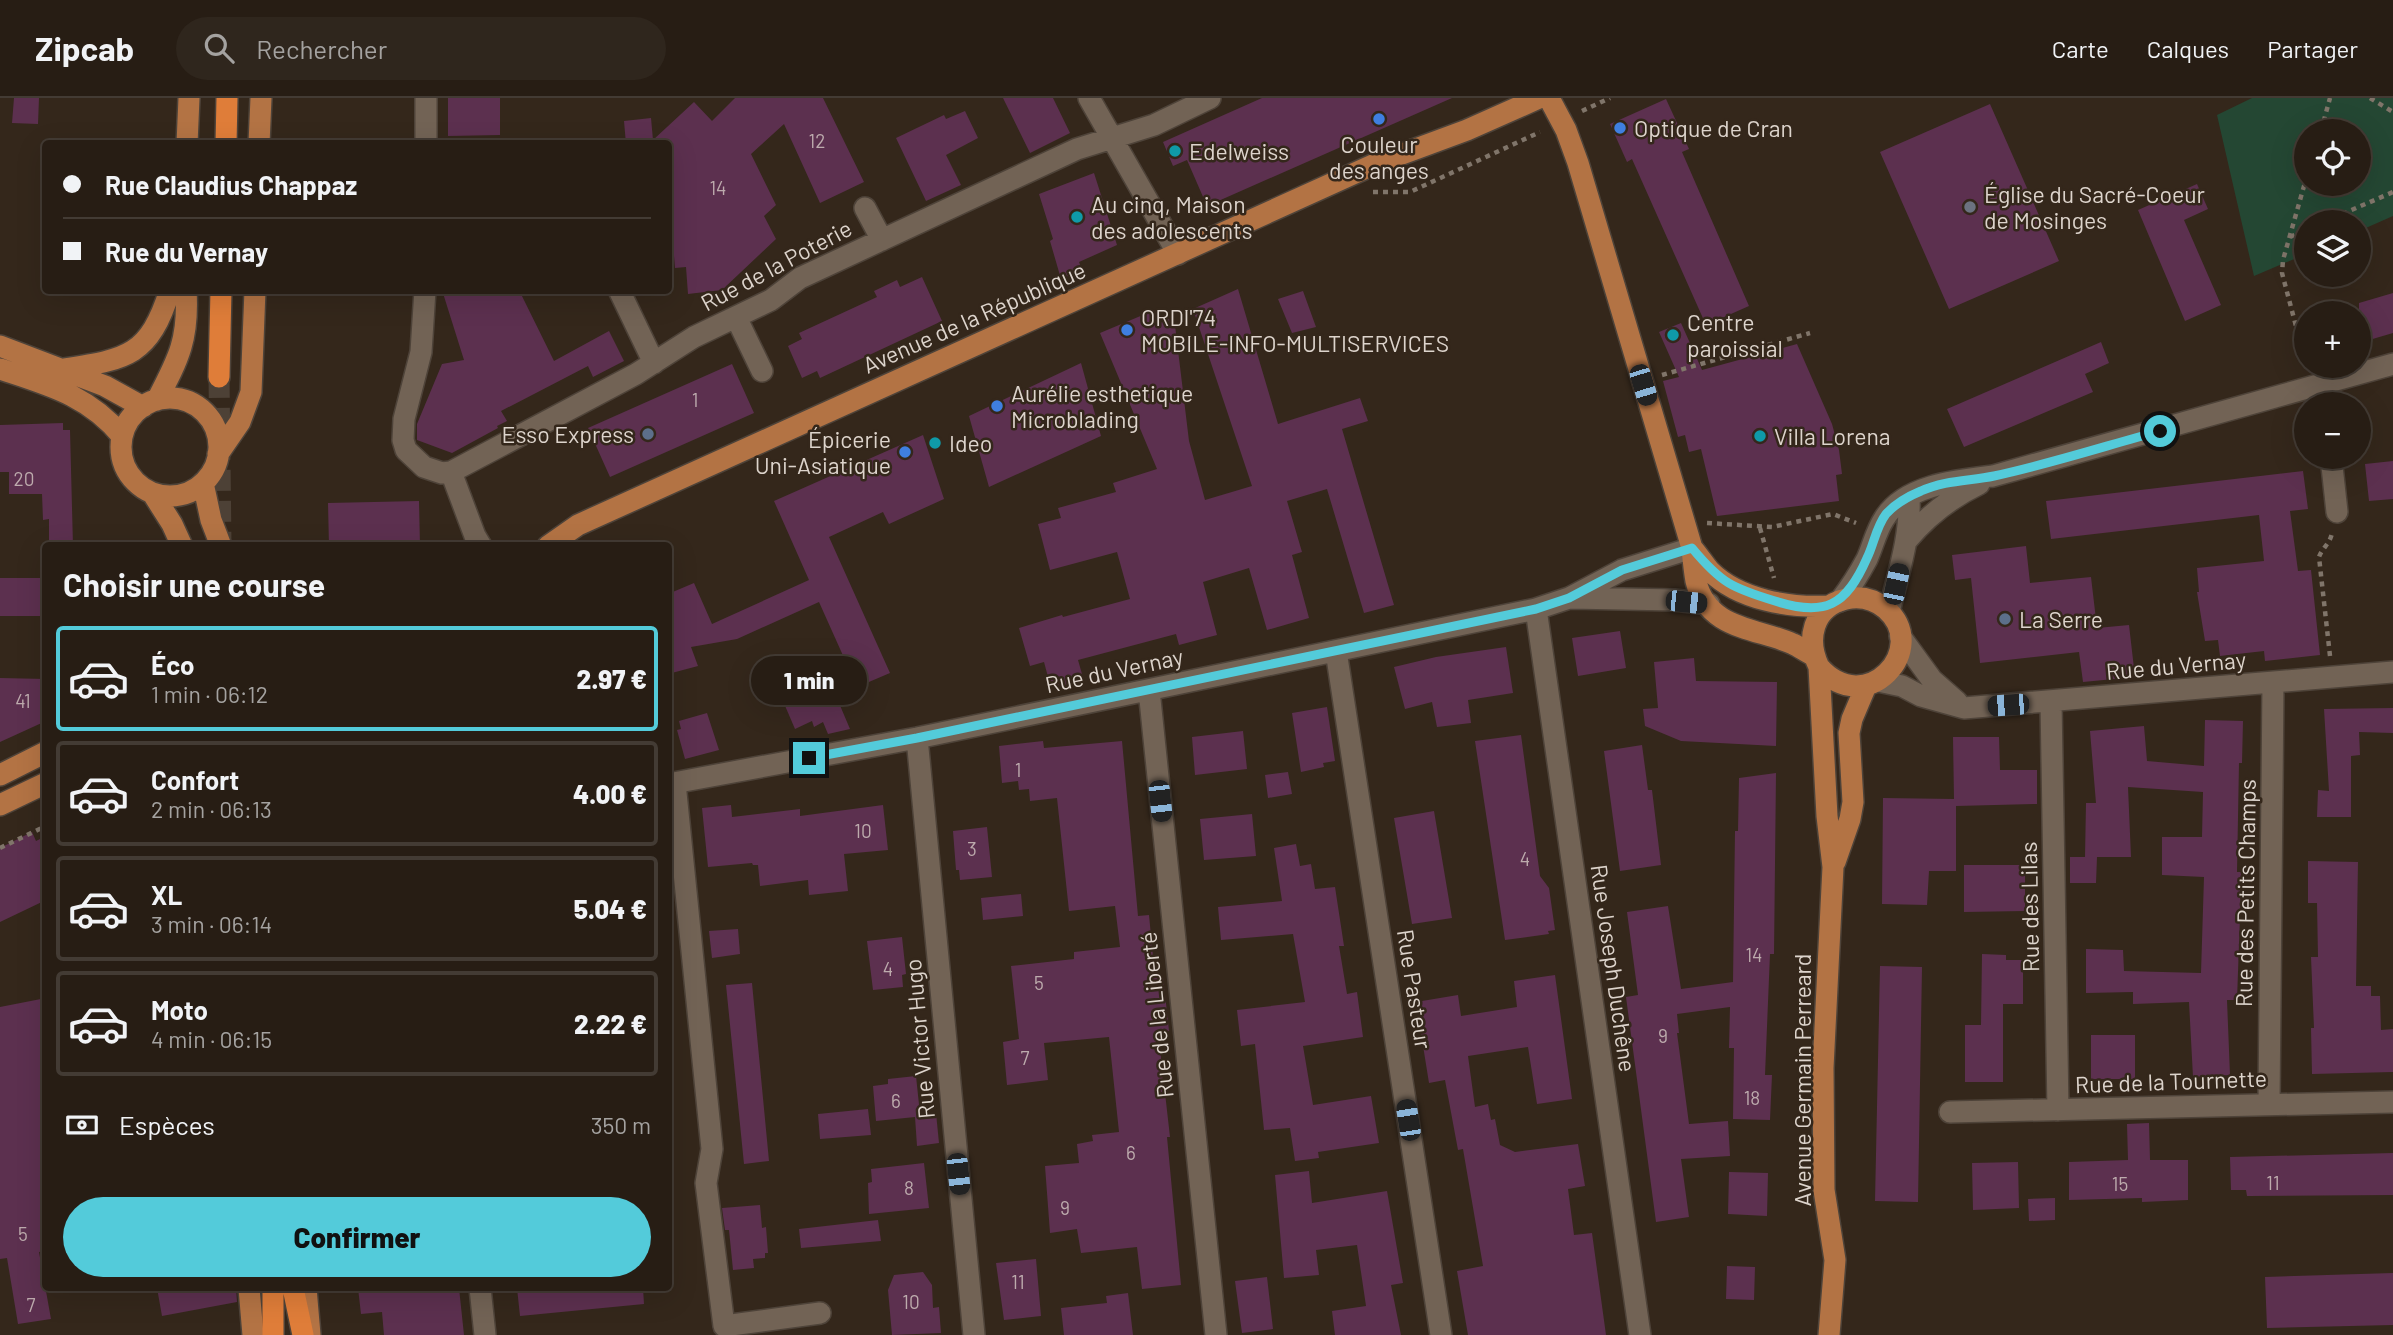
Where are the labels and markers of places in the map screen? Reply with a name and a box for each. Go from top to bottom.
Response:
marker: Couleur des anges [1371,111,1387,127]
place label: Optique de Cran [1634,114,1793,142]
marker: Optique de Cran [1612,120,1628,136]
place label: Couleur des anges [1329,130,1429,184]
place label: Edelweiss [1189,137,1289,165]
marker: Edelweiss [1167,143,1183,159]
place label: Église du Sacré-Coeur de Mosinges [1984,180,2206,234]
place label: Au cinq, Maison des adolescents [1091,190,1253,244]
marker: Église du Sacré-Coeur de Mosinges [1962,199,1978,215]
marker: Au cinq, Maison des adolescents [1069,209,1085,225]
place label: ORDI'74 MOBILE-INFO-MULTISERVICES [1141,303,1449,357]
place label: Centre paroissial [1687,308,1783,362]
marker: ORDI'74 MOBILE-INFO-MULTISERVICES [1119,322,1135,338]
marker: Centre paroissial [1665,327,1681,343]
place label: Aurélie esthetique Microblading [1011,379,1193,433]
marker: Aurélie esthetique Microblading [989,398,1005,414]
place label: Esso Express [501,420,634,448]
place label: Villa Lorena [1774,422,1891,450]
place label: Épicerie Uni-Asiatique [755,425,891,479]
marker: Esso Express [640,426,656,442]
marker: Villa Lorena [1752,428,1768,444]
place label: Ideo [949,429,992,457]
marker: Ideo [927,435,943,451]
marker: Épicerie Uni-Asiatique [897,444,913,460]
place label: La Serre [2019,605,2103,633]
marker: La Serre [1997,611,2013,627]

